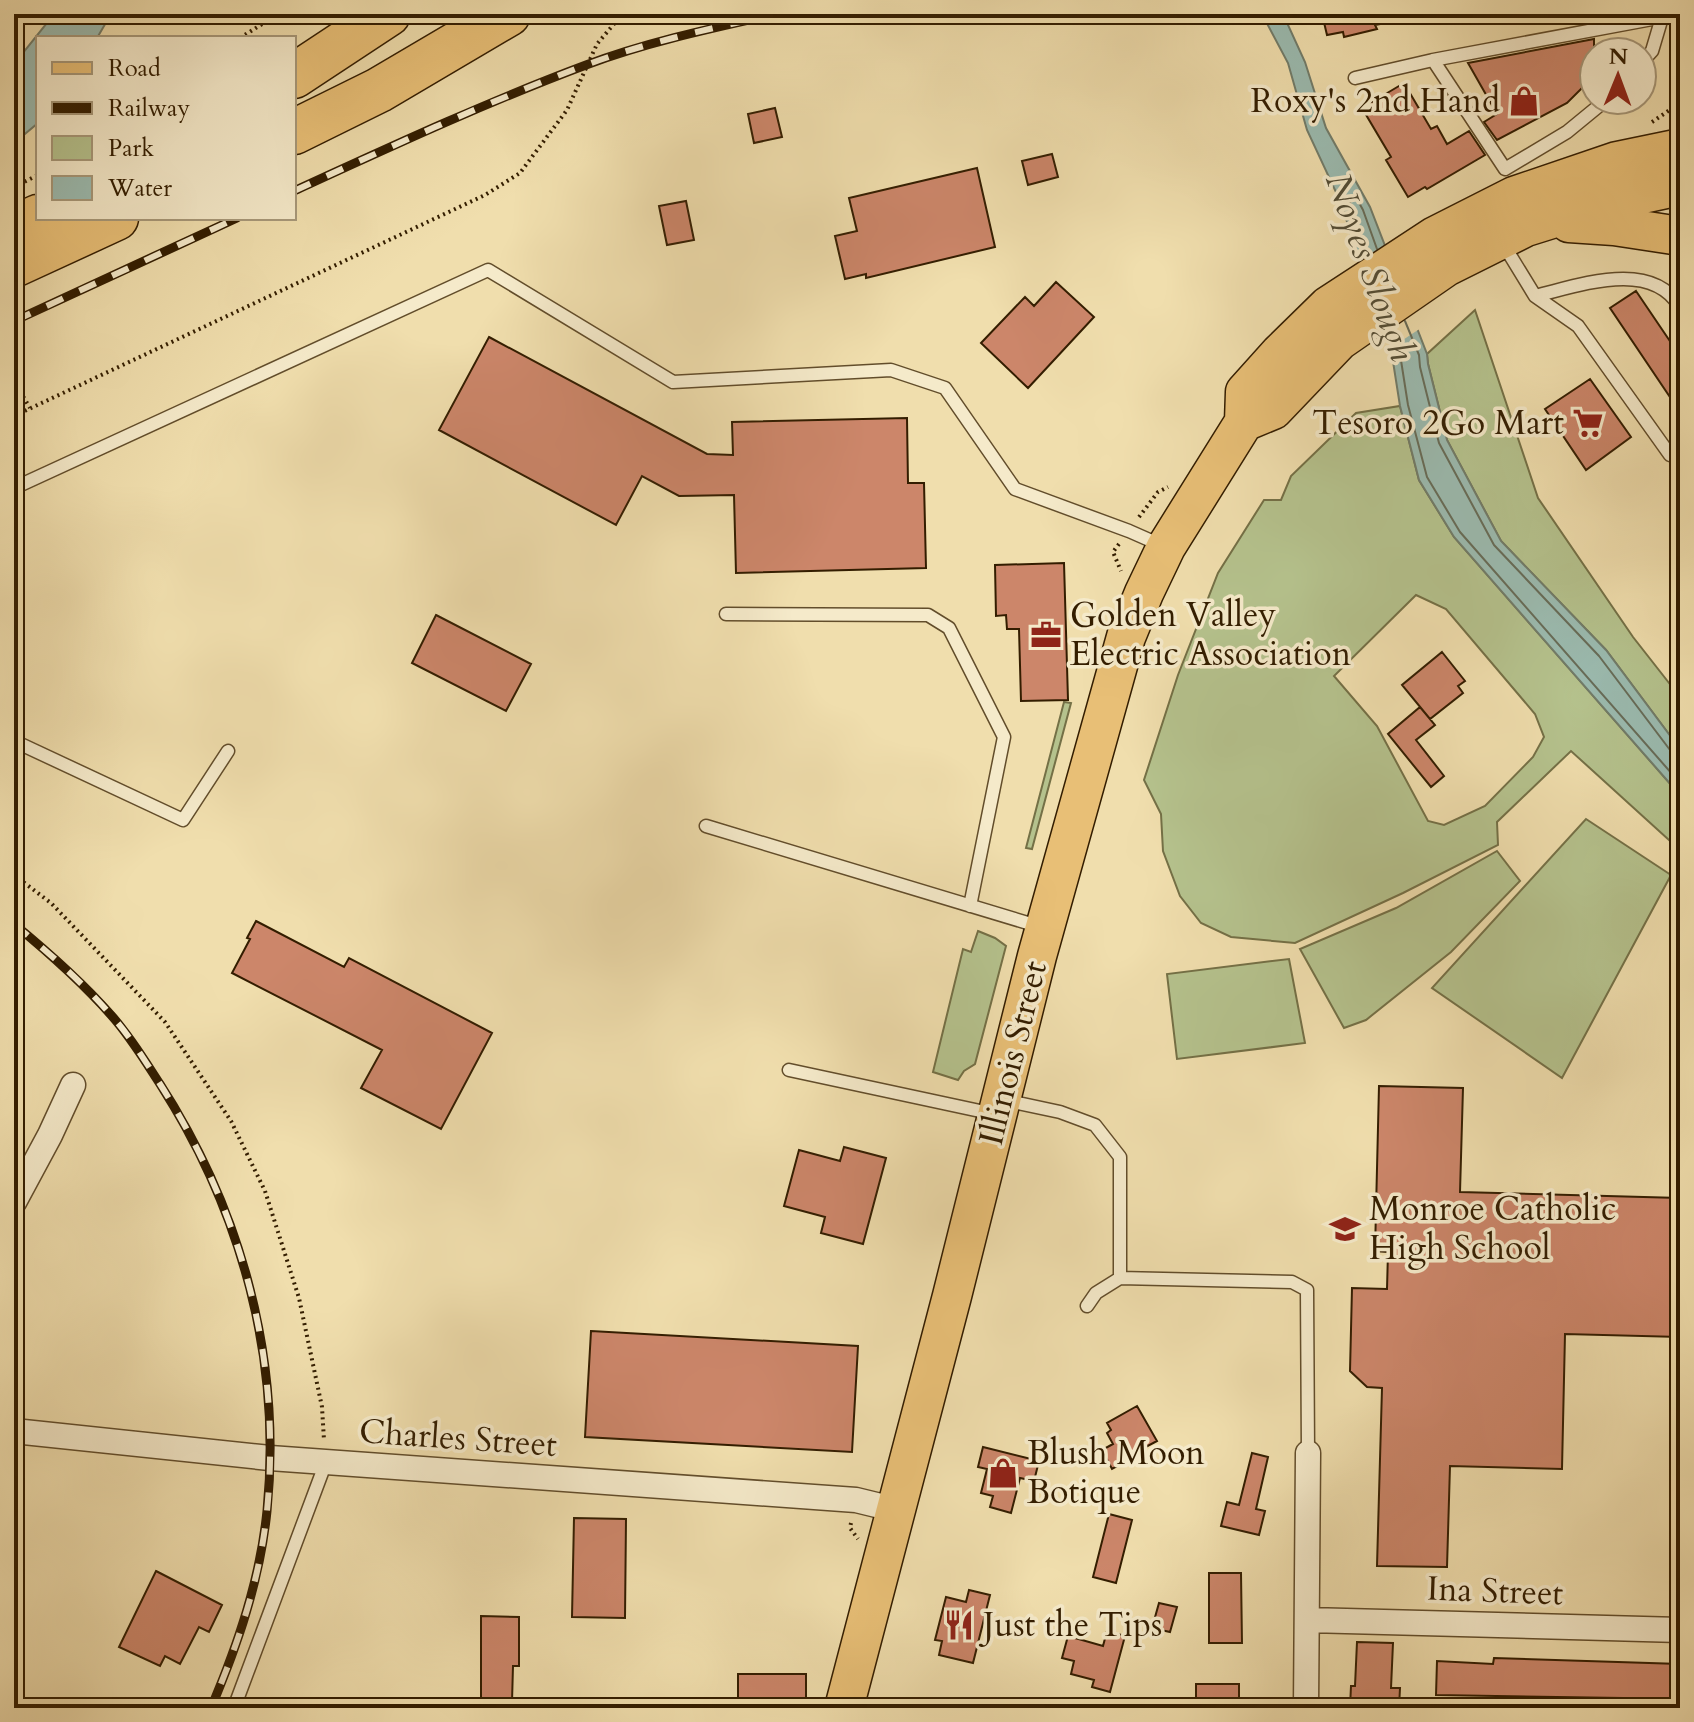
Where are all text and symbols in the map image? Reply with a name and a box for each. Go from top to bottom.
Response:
legend [36,36,296,220]
north arrow [1578,36,1658,116]
text: N [1609,42,1628,72]
text: Road [108,52,161,85]
place label: Roxy's 2nd Hand [1250,78,1500,124]
shop icon: Roxy's 2nd Hand [1507,84,1541,118]
text: Railway [108,92,190,125]
text: Park [108,132,154,165]
water label: Noyes Slough [1313,166,1427,368]
text: Water [107,172,172,205]
place label: Tesoro 2Go Mart [1312,400,1564,446]
supermarket icon: Tesoro 2Go Mart [1571,406,1605,440]
place label: Golden Valley Electric Association [1070,592,1351,677]
office icon: Golden Valley Electric Association [1029,618,1063,652]
street label: Illinois Street [968,956,1058,1150]
place label: Monroe Catholic High School [1369,1186,1616,1271]
school or university icon: Monroe Catholic High School [1328,1212,1362,1246]
street label: Charles Street [358,1408,559,1468]
place label: Blush Moon Botique [1027,1430,1205,1515]
shop icon: Blush Moon Botique [986,1456,1020,1490]
street label: Ina Street [1426,1566,1564,1616]
place label: Just the Tips [978,1602,1162,1648]
restaurant icon: Just the Tips [942,1608,976,1642]

